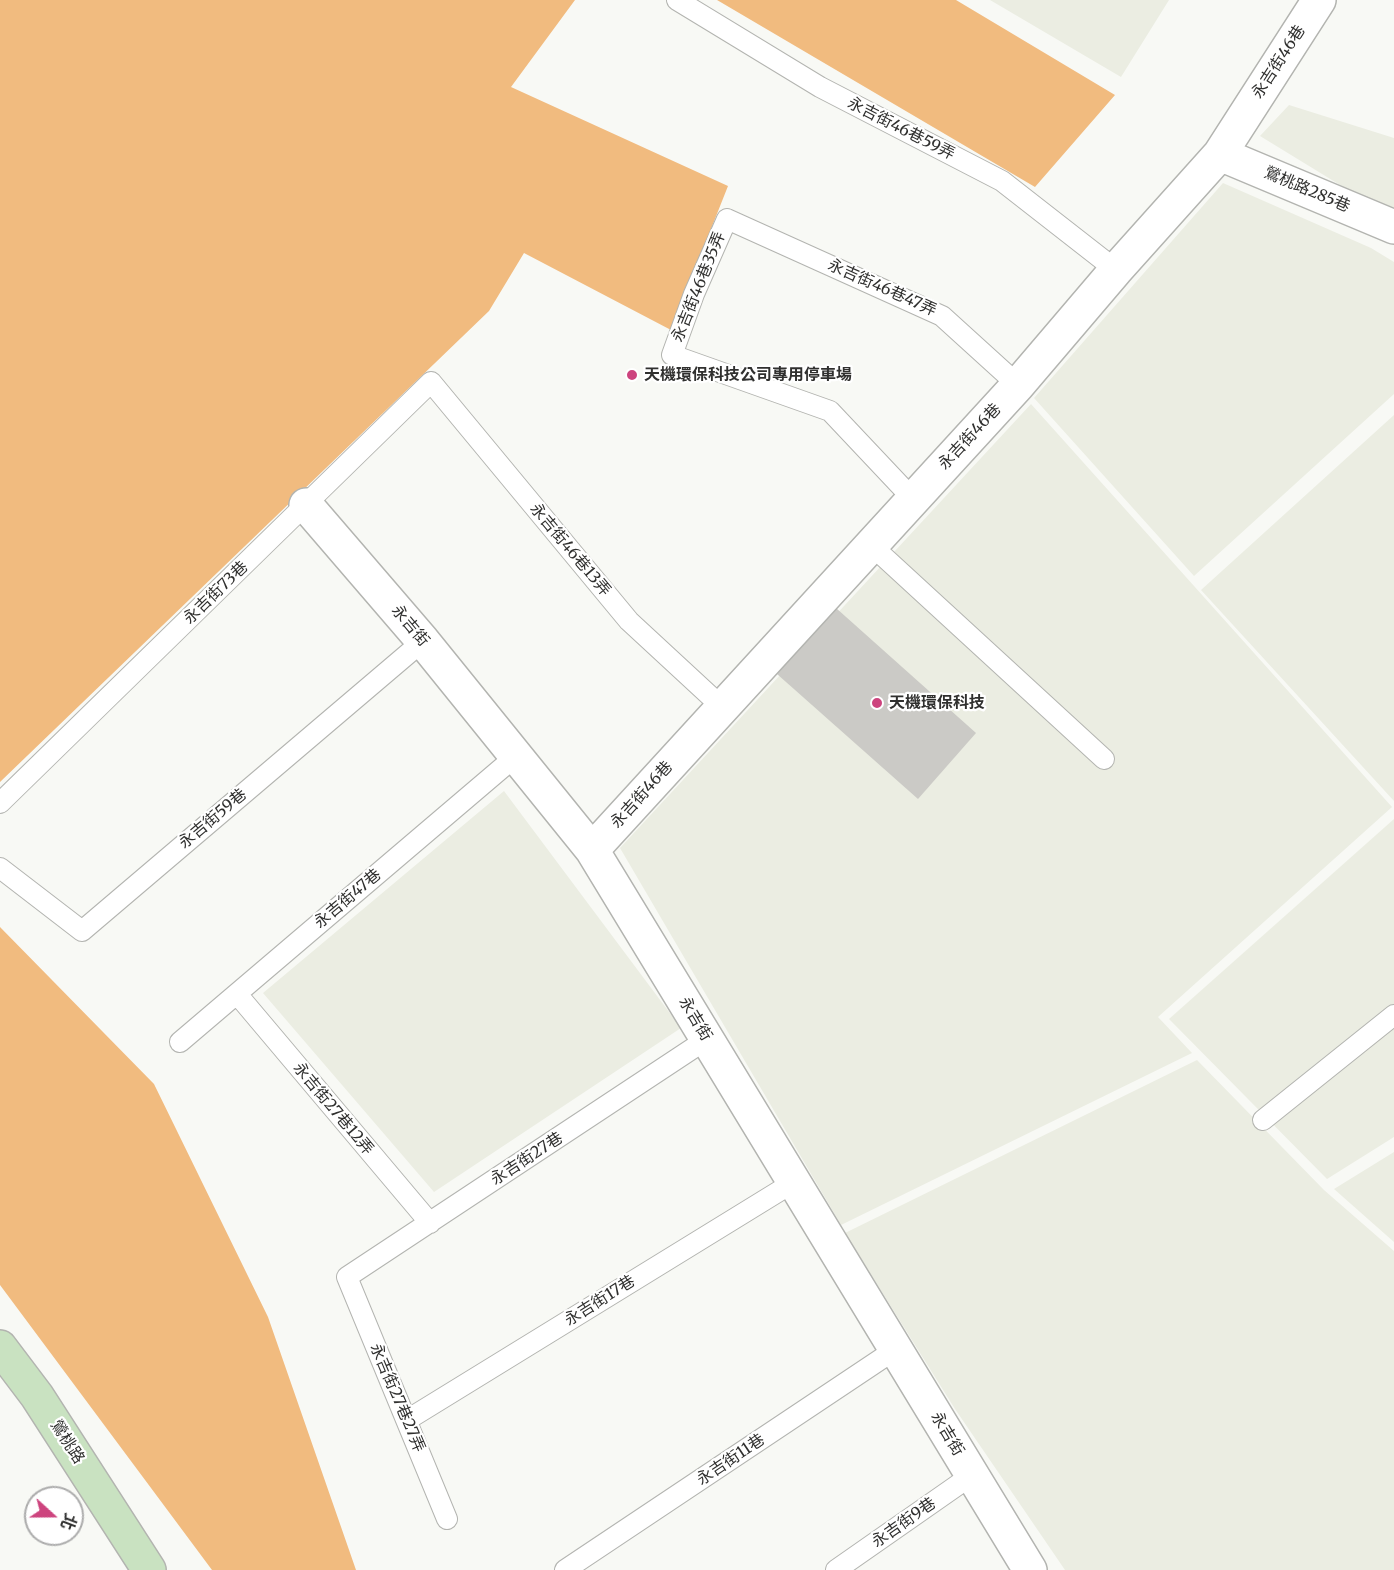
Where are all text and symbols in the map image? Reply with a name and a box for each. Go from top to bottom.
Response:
street label: 永吉街46巷 [1248,22,1310,102]
street label: 永吉街46巷59弄 [844,94,958,164]
street label: 鶯桃路285巷 [1261,163,1353,217]
street label: 永吉街46巷35弄 [668,229,730,345]
street label: 永吉街46巷47弄 [825,255,939,321]
place label: 天機環保科技公司專用停車場 [644,365,852,385]
marker: 天機環保科技公司專用停車場 [625,368,639,382]
street label: 永吉街46巷 [935,400,1005,474]
street label: 永吉街46巷13弄 [526,500,614,600]
street label: 永吉街73巷 [180,558,252,628]
street label: 永吉街 [387,601,433,651]
place label: 天機環保科技 [889,693,985,713]
marker: 天機環保科技 [870,696,884,710]
street label: 永吉街46巷 [607,758,677,832]
street label: 永吉街59巷 [175,785,251,853]
street label: 永吉街47巷 [311,865,385,933]
street label: 永吉街 [674,993,716,1045]
street label: 永吉街27巷12弄 [289,1059,377,1159]
street label: 永吉街27巷 [487,1129,567,1189]
street label: 永吉街17巷 [561,1272,639,1330]
street label: 永吉街27巷27弄 [365,1341,429,1455]
street label: 永吉街 [926,1408,968,1460]
street label: 鶯桃路 [46,1417,88,1467]
street label: 永吉街11巷 [693,1430,769,1490]
north arrow [24,1486,84,1546]
street label: 永吉街9巷 [868,1494,940,1552]
text: 北 [57,1511,81,1533]

